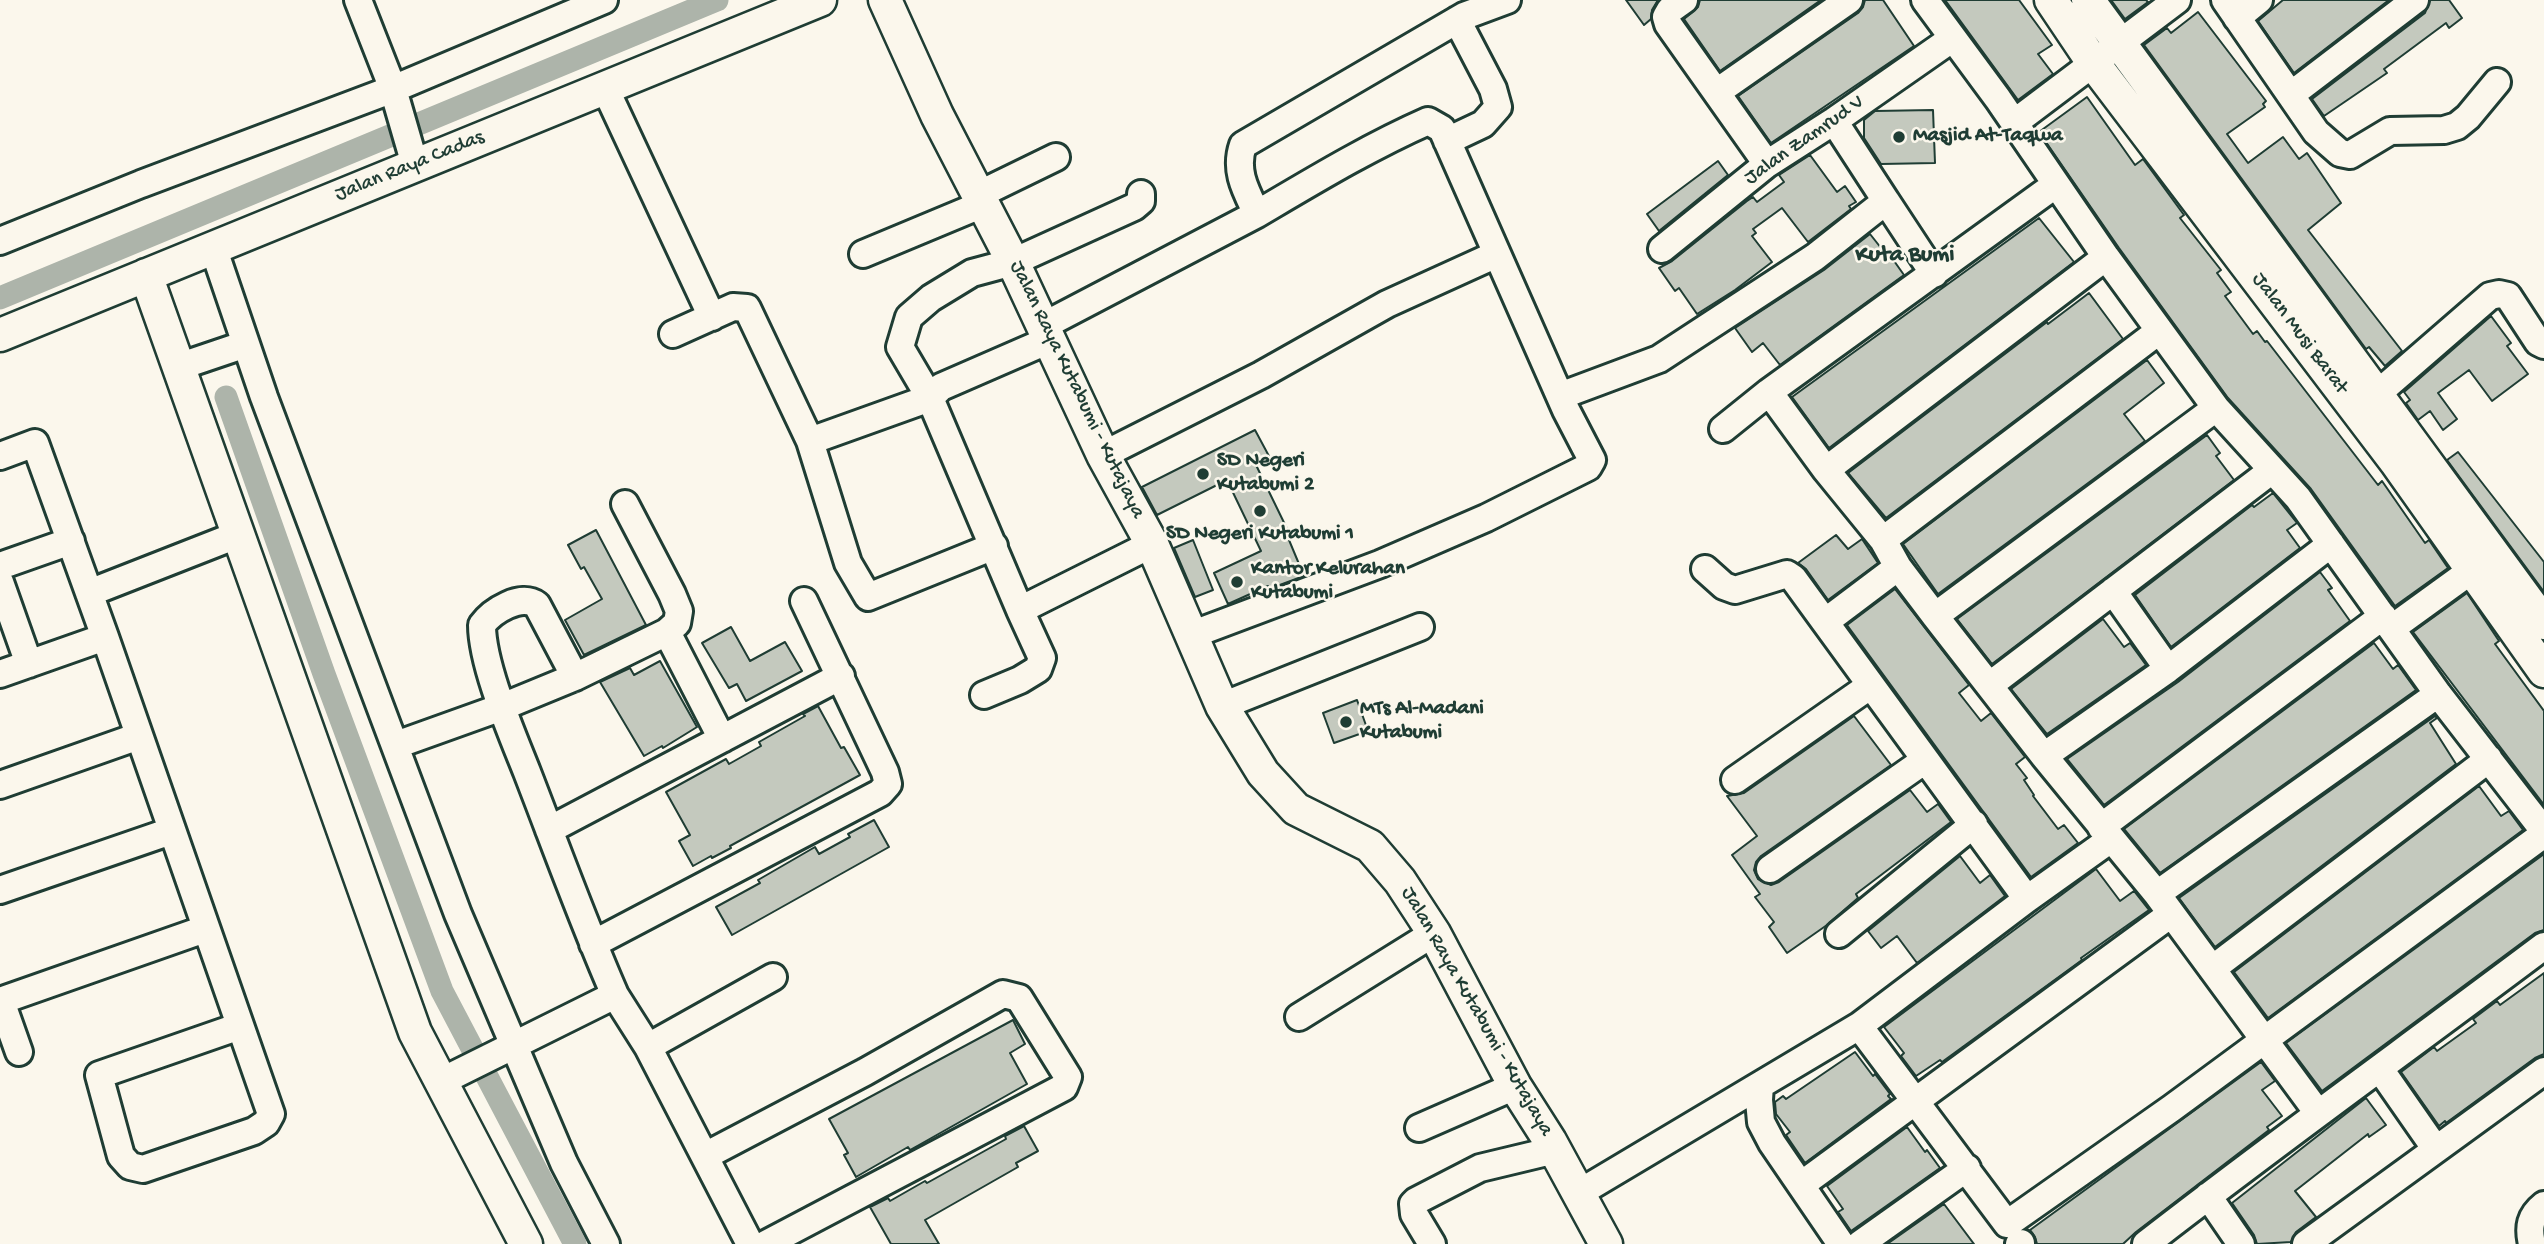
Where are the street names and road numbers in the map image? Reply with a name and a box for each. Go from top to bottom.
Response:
street label: Jalan Zamrud V [1740,90,1870,192]
street label: Jalan Raya Cadas [332,126,488,208]
street label: Jalan Raya Kutabumi - Kutajaya [1003,257,1149,523]
street label: Jalan Musi Barat [2245,268,2353,400]
street label: Jalan Raya Kutabumi - Kutajaya [1394,883,1558,1141]

